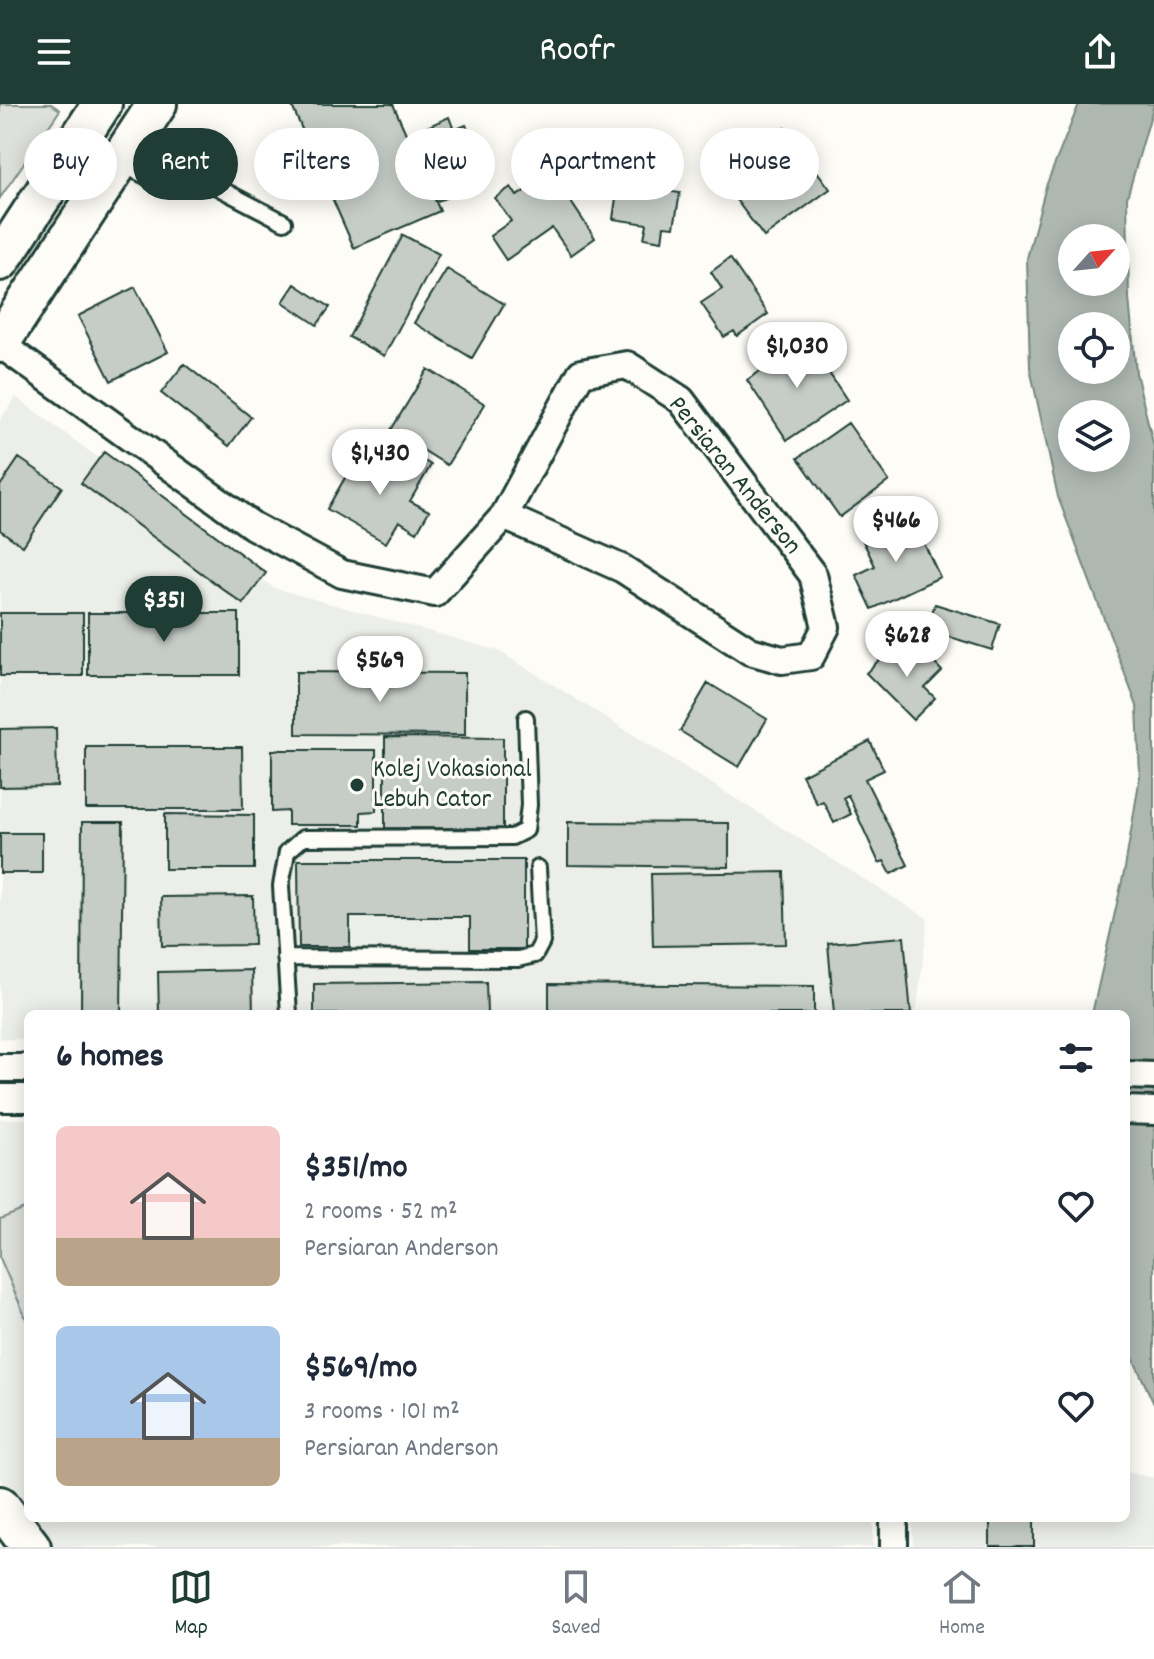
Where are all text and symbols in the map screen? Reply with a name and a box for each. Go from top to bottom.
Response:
text: Roofr [539,26,615,78]
icon: menu [32,30,76,74]
icon: share [1078,30,1122,74]
chip: Buy [24,128,117,200]
chip: Rent [133,128,238,200]
chip: Filters [254,128,379,200]
chip: New [395,128,495,200]
chip: Apartment [511,128,684,200]
chip: House [700,128,819,200]
north arrow [1058,224,1130,296]
map controls [1058,224,1130,472]
button: locate [1058,312,1130,384]
pin: $1,030 [732,322,862,390]
text: $1,030 [765,329,829,366]
street label: Persiaran Anderson [658,389,810,563]
button: layers [1058,400,1130,472]
pin: $1,430 [315,429,445,497]
text: $1,430 [350,436,410,473]
pin: $466 [849,496,943,564]
text: $466 [871,503,921,540]
pin: $351 [117,576,211,644]
text: $351 [143,583,185,620]
pin: $628 [860,611,954,679]
text: $628 [883,618,931,655]
pin: $569 [333,636,427,704]
text: $569 [355,643,405,680]
place label: Kolej Vokasional Lebuh Cator [373,752,532,819]
marker: Kolej Vokasional Lebuh Cator [348,776,366,794]
text: 6 homes [56,1034,164,1083]
icon: filters [1054,1036,1098,1080]
text: $351/mo [304,1145,408,1194]
icon: home [120,1158,216,1254]
icon: heart [1054,1184,1098,1228]
text: 2 rooms · 52 m² [304,1194,457,1231]
text: Persiaran Anderson [304,1231,499,1268]
text: $569/mo [304,1345,417,1394]
icon: home [120,1358,216,1454]
icon: heart [1054,1384,1098,1428]
text: 3 rooms · 101 m² [304,1394,460,1431]
text: Persiaran Anderson [304,1431,499,1468]
tab: Map [169,1565,213,1644]
tab: Saved [551,1565,601,1644]
tab: Home [939,1565,985,1644]

